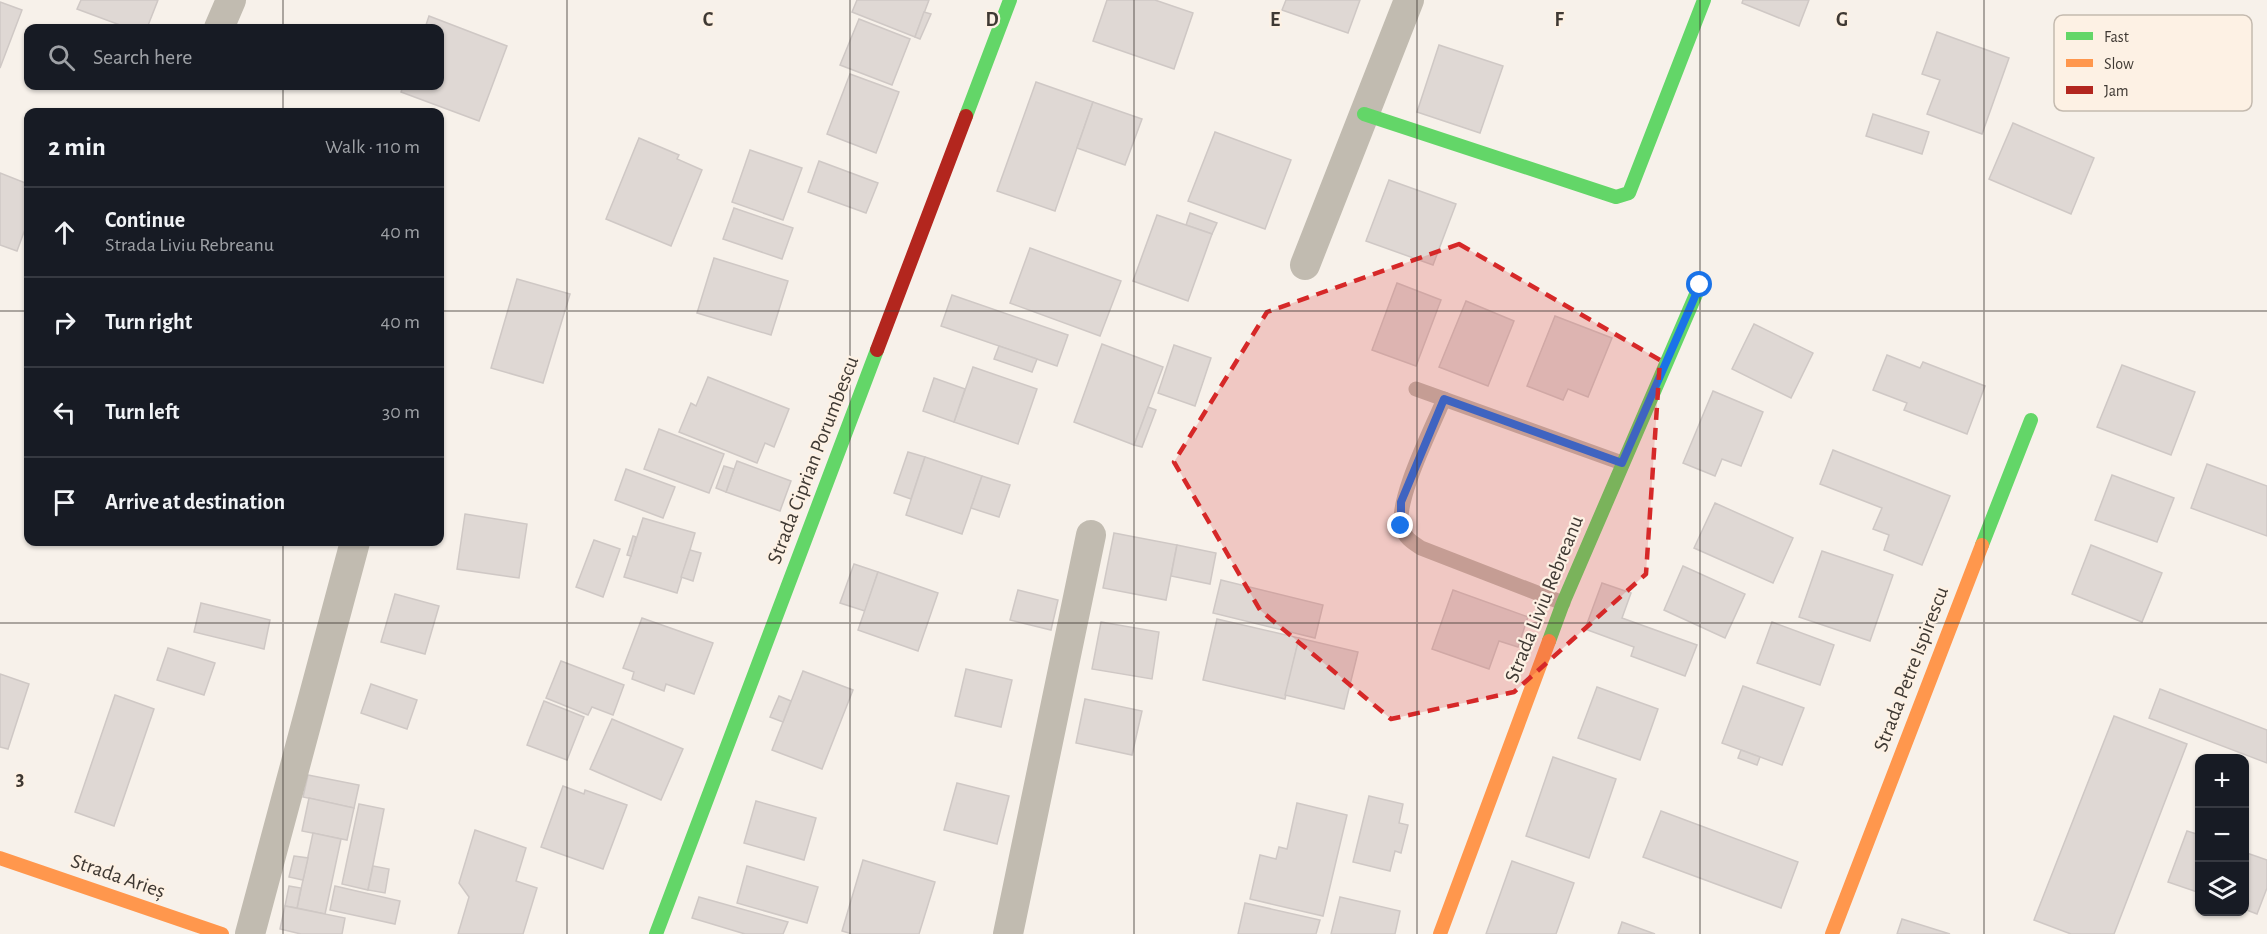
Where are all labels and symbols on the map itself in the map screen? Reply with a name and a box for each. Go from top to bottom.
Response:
text: C [703,10,714,30]
text: D [985,10,999,30]
text: E [1270,10,1280,30]
text: F [1554,10,1564,30]
text: G [1836,10,1848,30]
legend [2054,15,2252,111]
text: Fast [2104,29,2129,45]
text: Slow [2104,56,2134,72]
text: Jam [2104,83,2129,99]
route start [1686,271,1712,297]
street label: Strada Ciprian Porumbescu [764,353,862,567]
route end [1387,512,1413,538]
street label: Strada Liviu Rebreanu [1501,513,1587,685]
street label: Strada Petre Ispirescu [1870,583,1952,754]
text: 3 [16,769,24,789]
street label: Strada Arieș [68,850,168,904]

